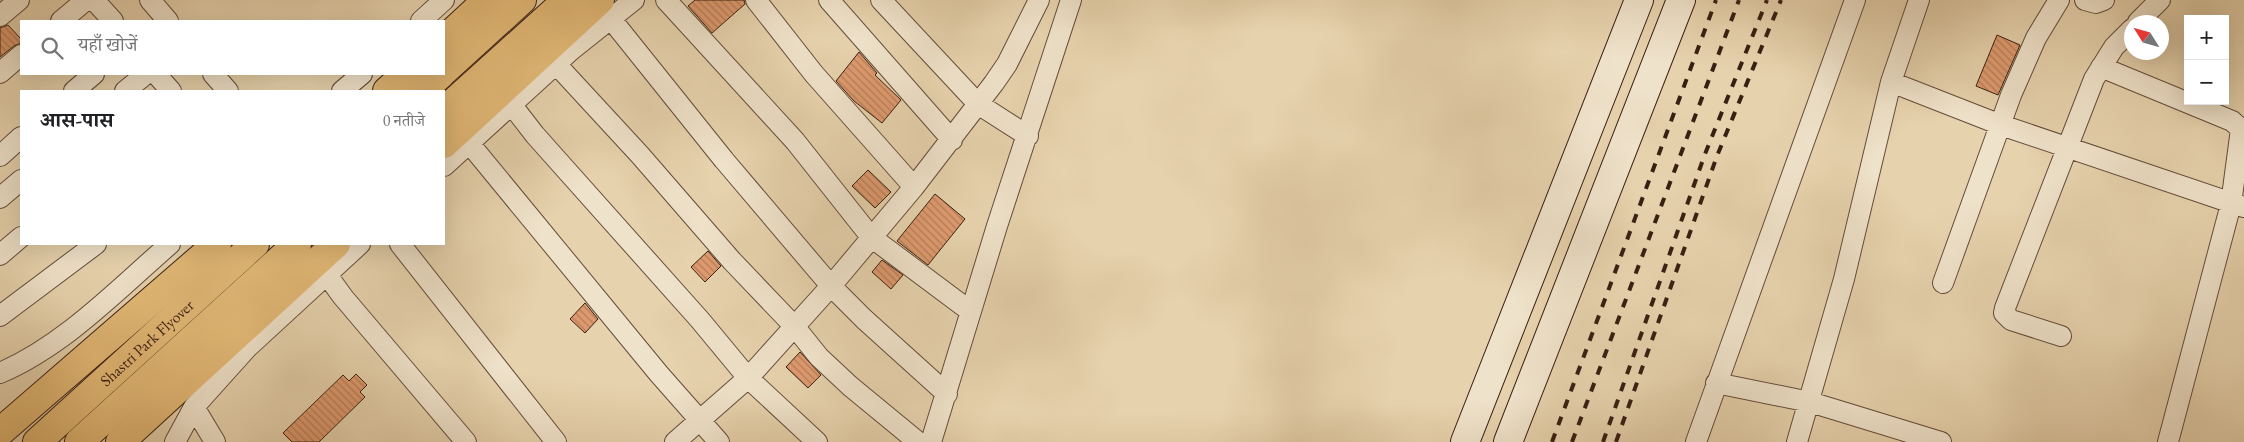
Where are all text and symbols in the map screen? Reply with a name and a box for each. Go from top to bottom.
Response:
north arrow [2124,15,2169,60]
map controls [2184,15,2229,105]
button: + [2184,15,2229,60]
search box [20,20,445,75]
text: यहाँ खोजें [78,32,137,57]
icon: search [38,34,66,62]
button: − [2184,60,2229,105]
text: आस-पास [40,106,113,133]
text: 0 नतीजे [383,110,425,131]
street label: Shastri Park Flyover [95,294,199,391]

